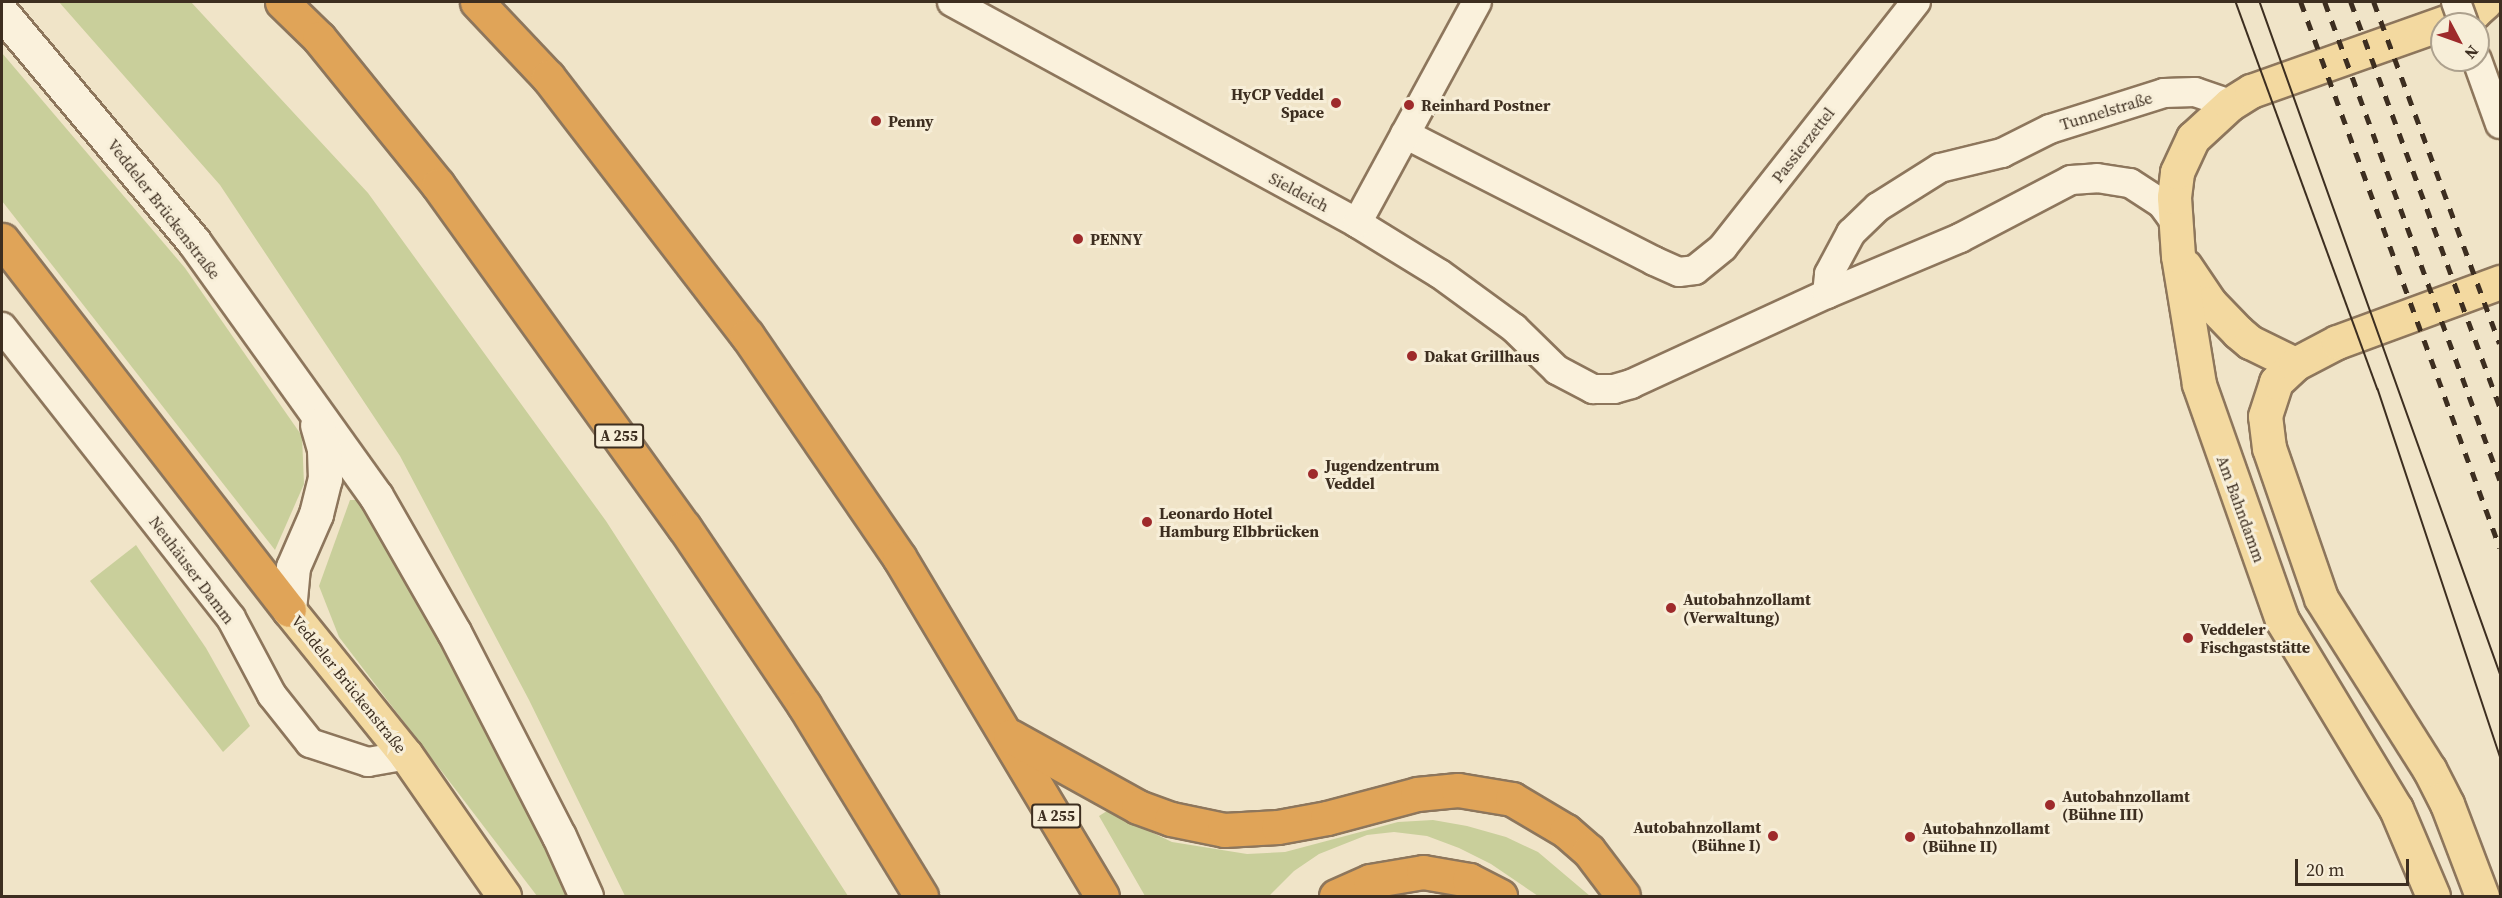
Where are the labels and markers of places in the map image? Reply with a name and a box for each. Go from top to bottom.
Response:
place label: HyCP Veddel Space [1231,84,1324,122]
place label: Reinhard Postner [1421,95,1550,115]
marker: HyCP Veddel Space [1329,96,1343,110]
marker: Reinhard Postner [1402,98,1416,112]
place label: Penny [888,111,934,131]
marker: Penny [869,114,883,128]
place label: PENNY [1090,229,1142,249]
marker: PENNY [1071,232,1085,246]
place label: Dakat Grillhaus [1424,346,1539,366]
marker: Dakat Grillhaus [1405,349,1419,363]
place label: Jugendzentrum Veddel [1325,455,1440,493]
marker: Jugendzentrum Veddel [1306,467,1320,481]
place label: Leonardo Hotel Hamburg Elbbrücken [1159,503,1319,541]
marker: Leonardo Hotel Hamburg Elbbrücken [1140,515,1154,529]
place label: Autobahnzollamt (Verwaltung) [1683,589,1811,627]
marker: Autobahnzollamt (Verwaltung) [1664,601,1678,615]
place label: Veddeler Fischgaststätte [2200,619,2310,657]
marker: Veddeler Fischgaststätte [2181,631,2195,645]
place label: Autobahnzollamt (Bühne III) [2062,786,2190,824]
marker: Autobahnzollamt (Bühne III) [2043,798,2057,812]
place label: Autobahnzollamt (Bühne I) [1633,817,1761,855]
place label: Autobahnzollamt (Bühne II) [1922,818,2050,856]
marker: Autobahnzollamt (Bühne I) [1766,829,1780,843]
marker: Autobahnzollamt (Bühne II) [1903,830,1917,844]

